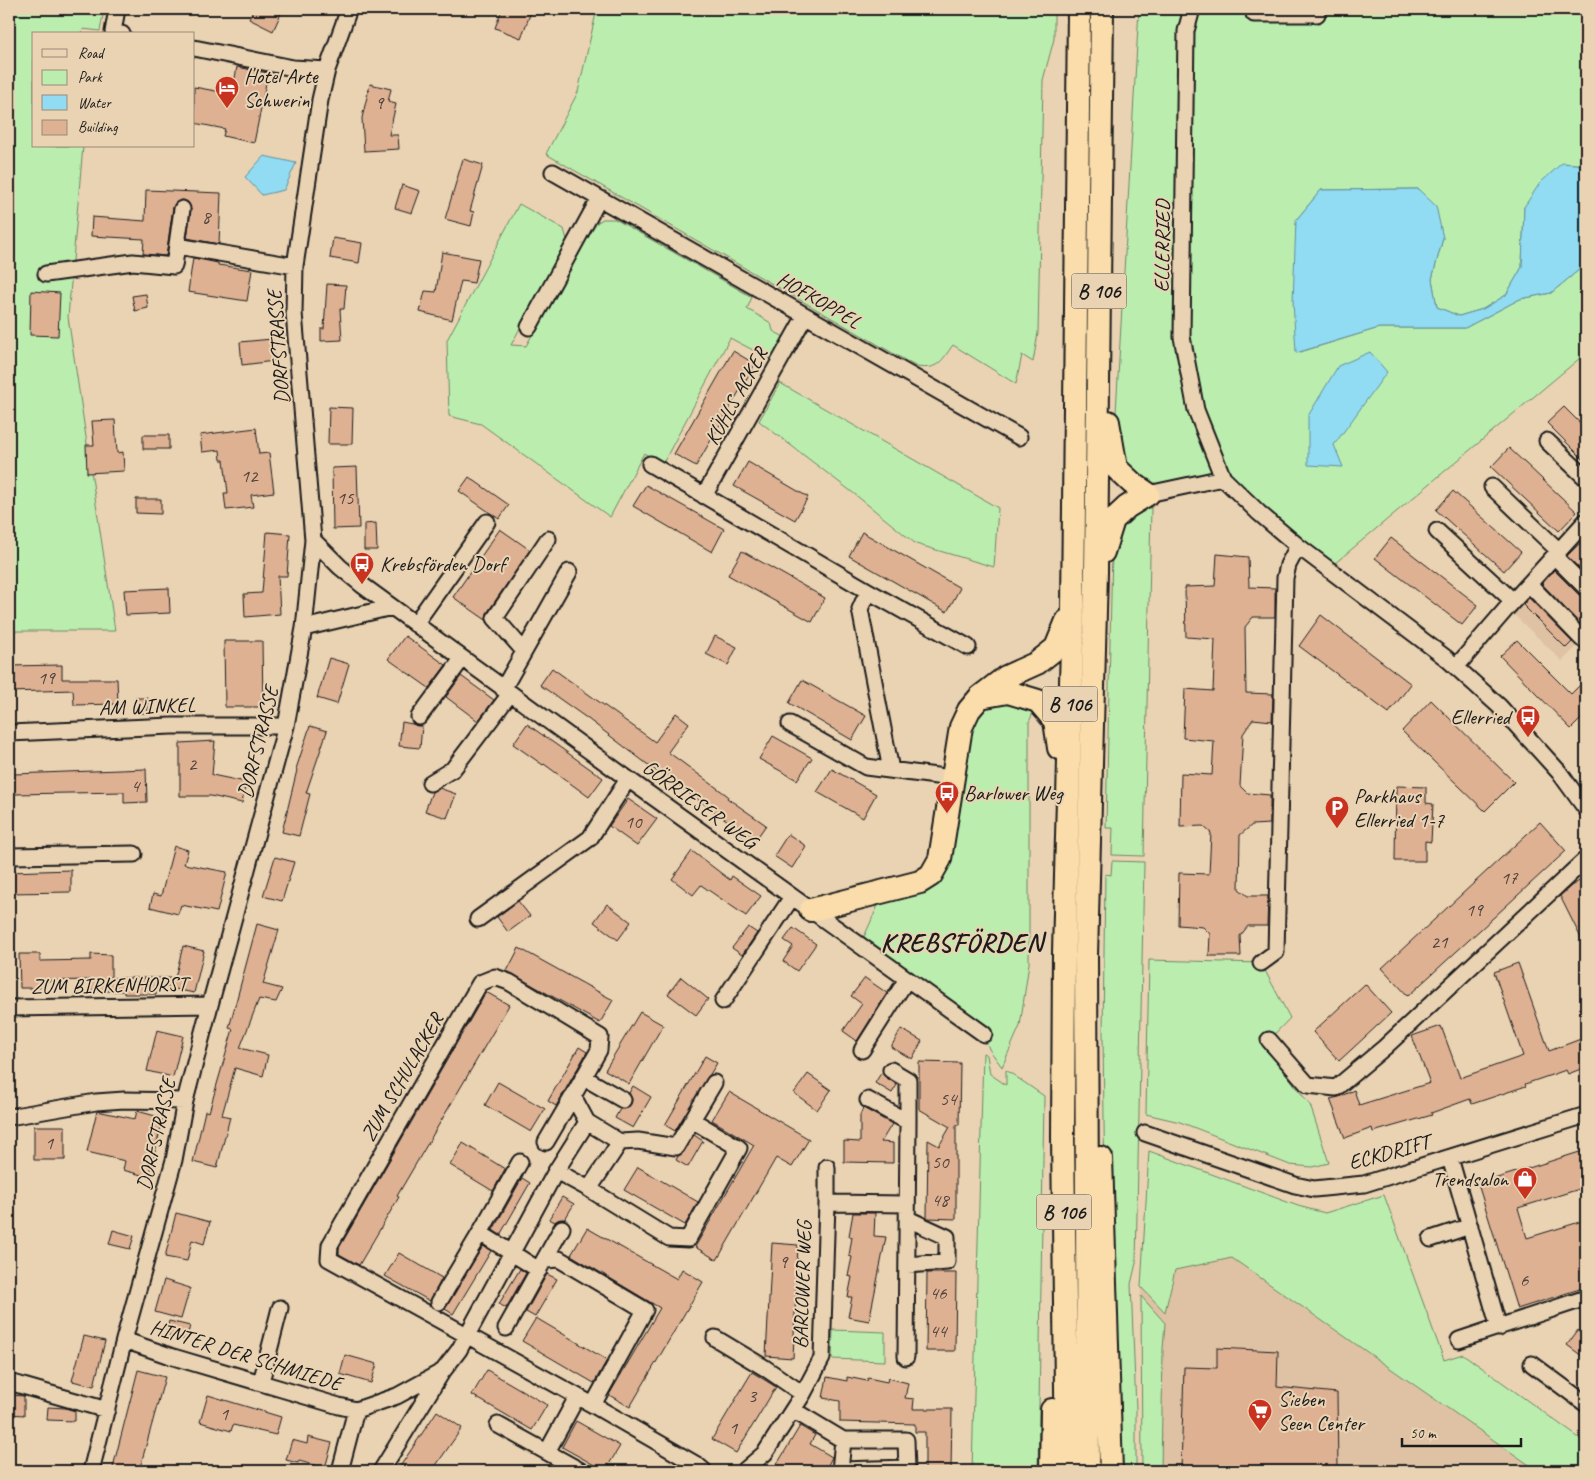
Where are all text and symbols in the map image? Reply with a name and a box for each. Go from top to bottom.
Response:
legend [32,32,195,148]
text: Road [78,44,105,63]
place label: Hotel Arte Schwerin [244,63,319,113]
text: Park [78,68,103,87]
hotel icon: Hotel Arte Schwerin [214,75,240,109]
house number: 9 [375,91,385,115]
text: Water [78,94,112,113]
text: Building [78,118,118,137]
street label: ELLERRIED [1148,198,1176,292]
house number: 8 [202,205,213,229]
street label: HOFKOPPEL [773,266,866,335]
road number: B 106 [1072,274,1126,308]
street label: DORFSTRASSE [261,287,295,405]
street label: KÜHLS ACKER [699,341,774,449]
house number: 12 [240,464,259,488]
house number: 15 [336,486,355,510]
bus stop icon: Krebsförden Dorf [349,551,375,585]
place label: Krebsförden Dorf [380,551,509,577]
house number: 19 [37,666,56,690]
street label: DORFSTRASSE [232,681,285,800]
road number: B 106 [1042,686,1098,722]
street label: AM WINKEL [98,691,196,721]
place label: Ellerried [1451,704,1514,730]
bus stop icon: Ellerried [1515,704,1541,738]
house number: 2 [188,752,198,776]
street label: GÖRRIESER WEG [638,754,765,856]
house number: 4 [131,774,142,798]
bus stop icon: Barlower Weg [934,780,960,814]
place label: Barlower Weg [964,780,1064,806]
place label: Parkhaus Ellerried 1-7 [1354,783,1446,833]
parking icon: Parkhaus Ellerried 1-7 [1324,795,1350,829]
house number: 10 [624,810,643,834]
house number: 17 [1500,866,1519,890]
house number: 19 [1465,898,1484,922]
district label: KREBSFÖRDEN [880,926,1047,959]
house number: 21 [1430,930,1449,954]
street label: ZUM BIRKENHORST [31,971,192,999]
street label: ZUM SCHULACKER [355,1007,450,1146]
street label: DORFSTRASSE [131,1073,182,1193]
house number: 54 [939,1087,959,1111]
street label: ECKDRIFT [1346,1127,1438,1175]
house number: 1 [45,1131,55,1155]
house number: 50 [931,1150,950,1174]
place label: Trendsalon [1432,1166,1510,1192]
shop icon: Trendsalon [1512,1166,1538,1200]
house number: 48 [931,1188,951,1212]
road number: B 106 [1036,1194,1092,1230]
street label: BARLOWER WEG [787,1218,817,1349]
house number: 9 [779,1250,789,1274]
house number: 6 [1520,1268,1530,1292]
house number: 46 [929,1281,948,1305]
street label: HINTER DER SCHMIEDE [147,1314,347,1397]
house number: 44 [929,1319,949,1343]
house number: 3 [748,1384,758,1408]
place label: Sieben Seen Center [1278,1386,1366,1436]
supermarket icon: Sieben Seen Center [1247,1398,1273,1432]
house number: 1 [220,1402,230,1426]
scale bar [1402,1415,1521,1447]
house number: 1 [729,1416,739,1440]
text: 50 m [1410,1424,1437,1443]

